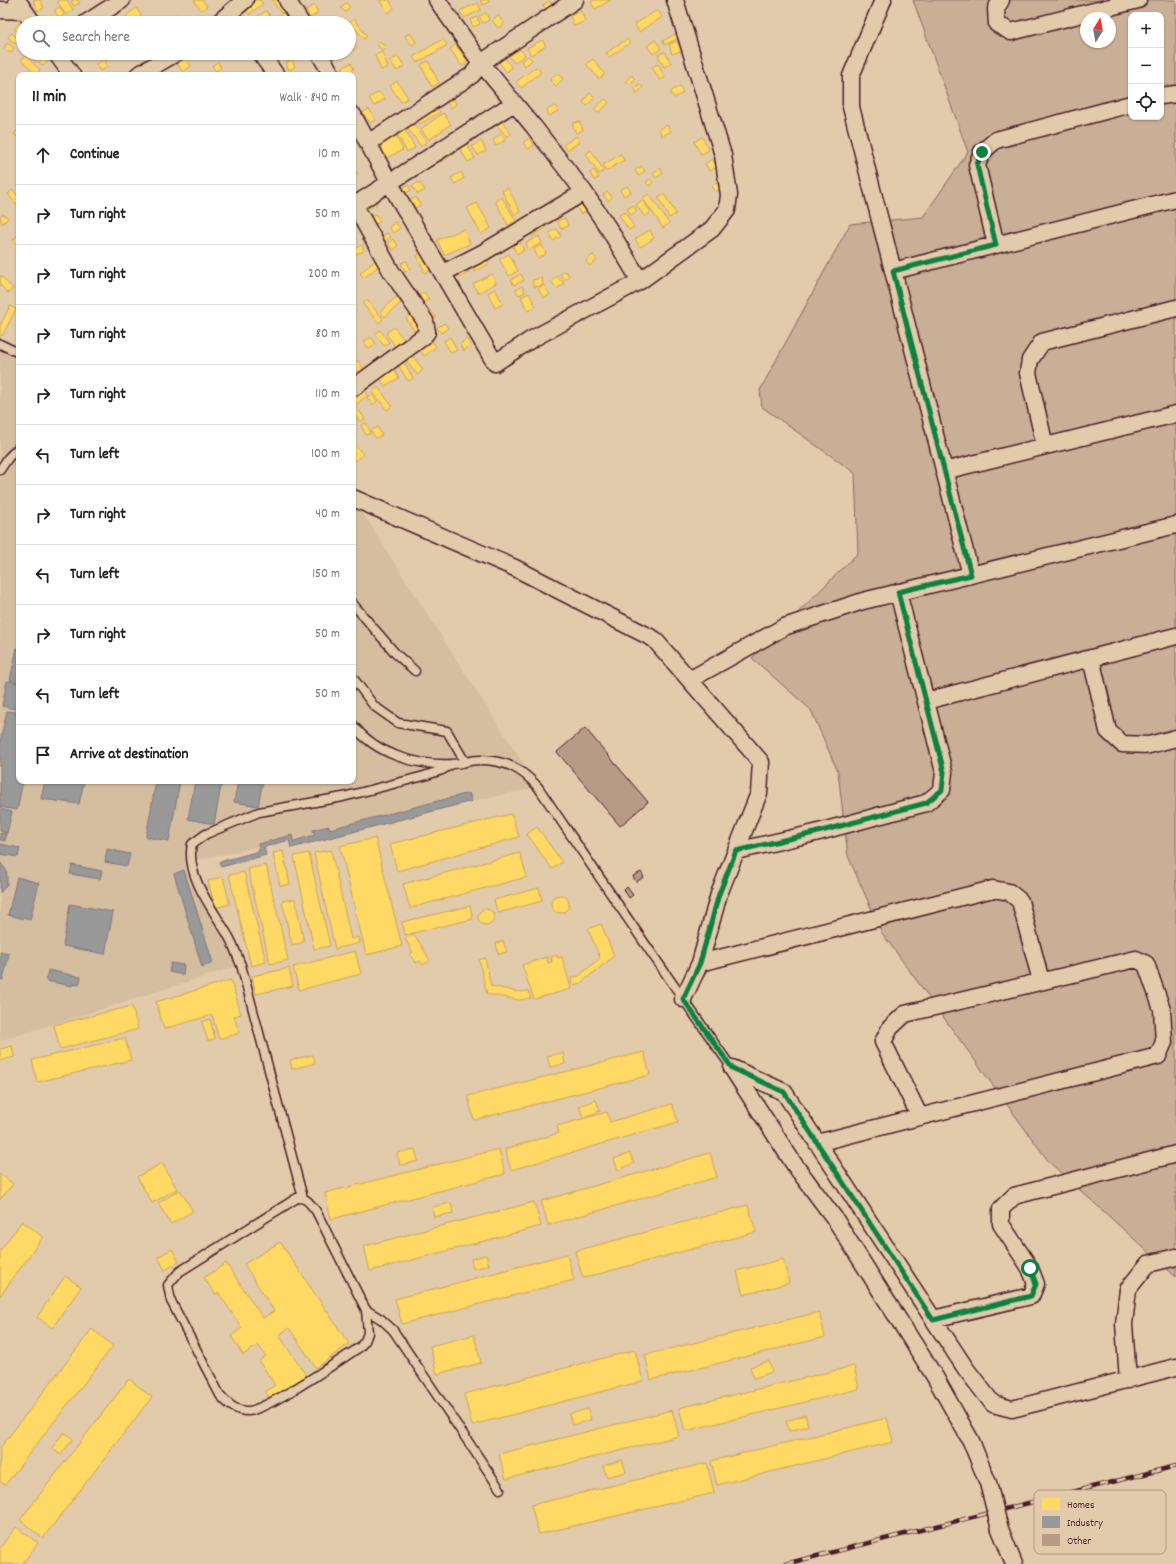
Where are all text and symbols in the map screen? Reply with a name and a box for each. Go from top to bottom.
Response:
north arrow [1080,12,1116,48]
map controls [1128,12,1164,120]
button: + [1128,12,1164,48]
search box [16,16,356,60]
icon: search [30,27,52,49]
text: Search here [62,27,130,49]
button: − [1128,48,1164,84]
button: locate [1128,84,1164,120]
text: 11 min [32,86,66,110]
text: Walk · 840 m [279,89,340,108]
route end [973,143,991,161]
icon: ahead [32,144,54,166]
text: Continue [70,144,119,166]
text: 10 m [318,145,340,164]
icon: right [32,204,54,226]
text: Turn right [70,204,126,226]
text: 50 m [315,205,340,224]
icon: right [32,264,54,286]
text: Turn right [70,264,126,286]
text: 200 m [308,265,340,284]
icon: right [32,324,54,346]
text: Turn right [70,324,126,346]
text: 80 m [316,325,340,344]
icon: right [32,384,54,406]
text: Turn right [70,384,126,406]
text: 110 m [315,385,340,404]
icon: left [32,444,54,466]
text: Turn left [70,444,119,466]
text: 100 m [311,445,340,464]
icon: right [32,504,54,526]
text: Turn right [70,504,126,526]
text: 40 m [316,505,340,524]
icon: left [32,564,54,586]
text: Turn left [70,564,119,586]
text: 150 m [312,565,340,584]
icon: right [32,624,54,646]
text: Turn right [70,624,126,646]
text: 50 m [315,625,340,644]
icon: left [32,684,54,706]
text: Turn left [70,684,119,706]
text: 50 m [315,685,340,704]
icon: arrive [32,744,54,766]
text: Arrive at destination [70,744,188,766]
route start [1021,1259,1039,1277]
legend [1034,1490,1166,1554]
text: Homes [1067,1498,1095,1514]
text: Industry [1067,1516,1103,1532]
text: Other [1067,1534,1092,1550]

